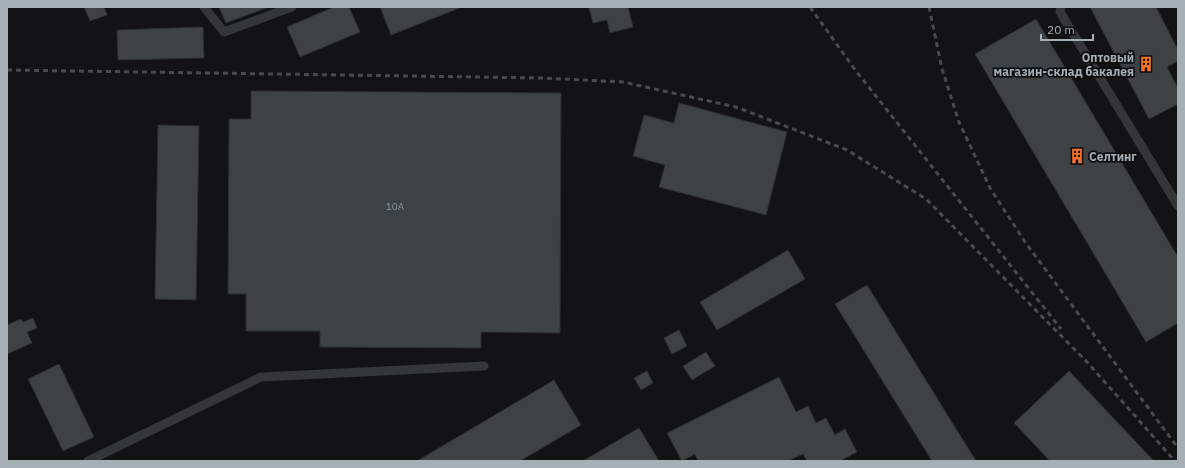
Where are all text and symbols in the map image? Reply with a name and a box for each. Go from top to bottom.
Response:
scale bar [1041,16,1093,42]
text: 20 m [1047,22,1075,37]
place label: Оптовый магазин-склад бакалея [994,50,1134,79]
building icon: Оптовый магазин-склад бакалея [1137,55,1155,73]
building icon: Селтинг [1068,147,1086,165]
place label: Селтинг [1089,149,1137,164]
house number: 10А [386,200,405,213]

